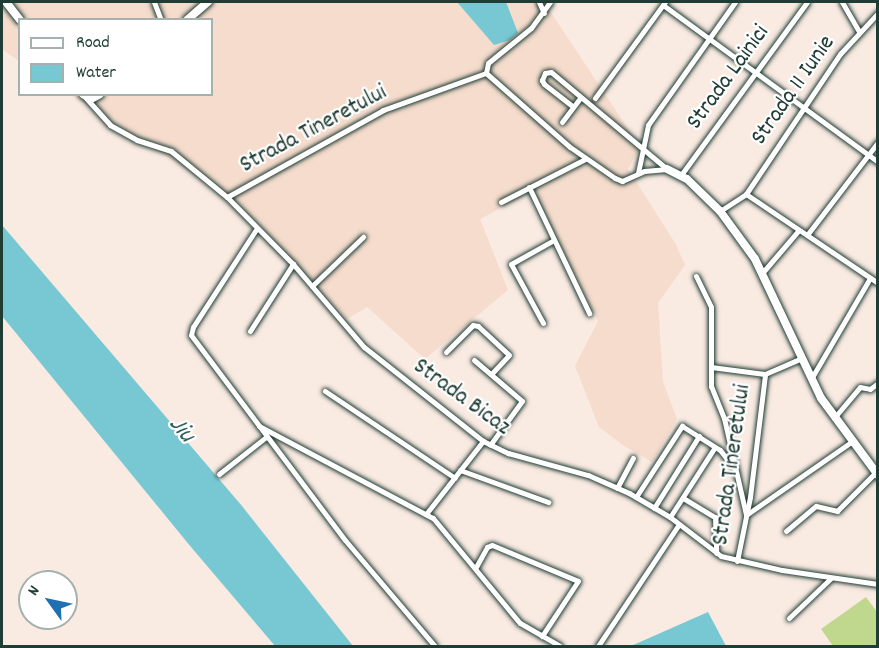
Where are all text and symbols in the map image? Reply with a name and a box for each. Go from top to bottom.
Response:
legend [18,18,213,96]
street label: Strada Lainici [681,20,777,136]
text: Road [76,31,110,56]
street label: Strada 11 Iunie [746,31,842,151]
text: Water [76,61,116,86]
street label: Strada Tineretului [236,79,392,181]
street label: Strada Bicaz [407,353,515,443]
street label: Strada Tineretului [707,383,759,547]
water label: Jiu [161,410,201,450]
north arrow [18,570,78,630]
text: N [22,581,46,601]

